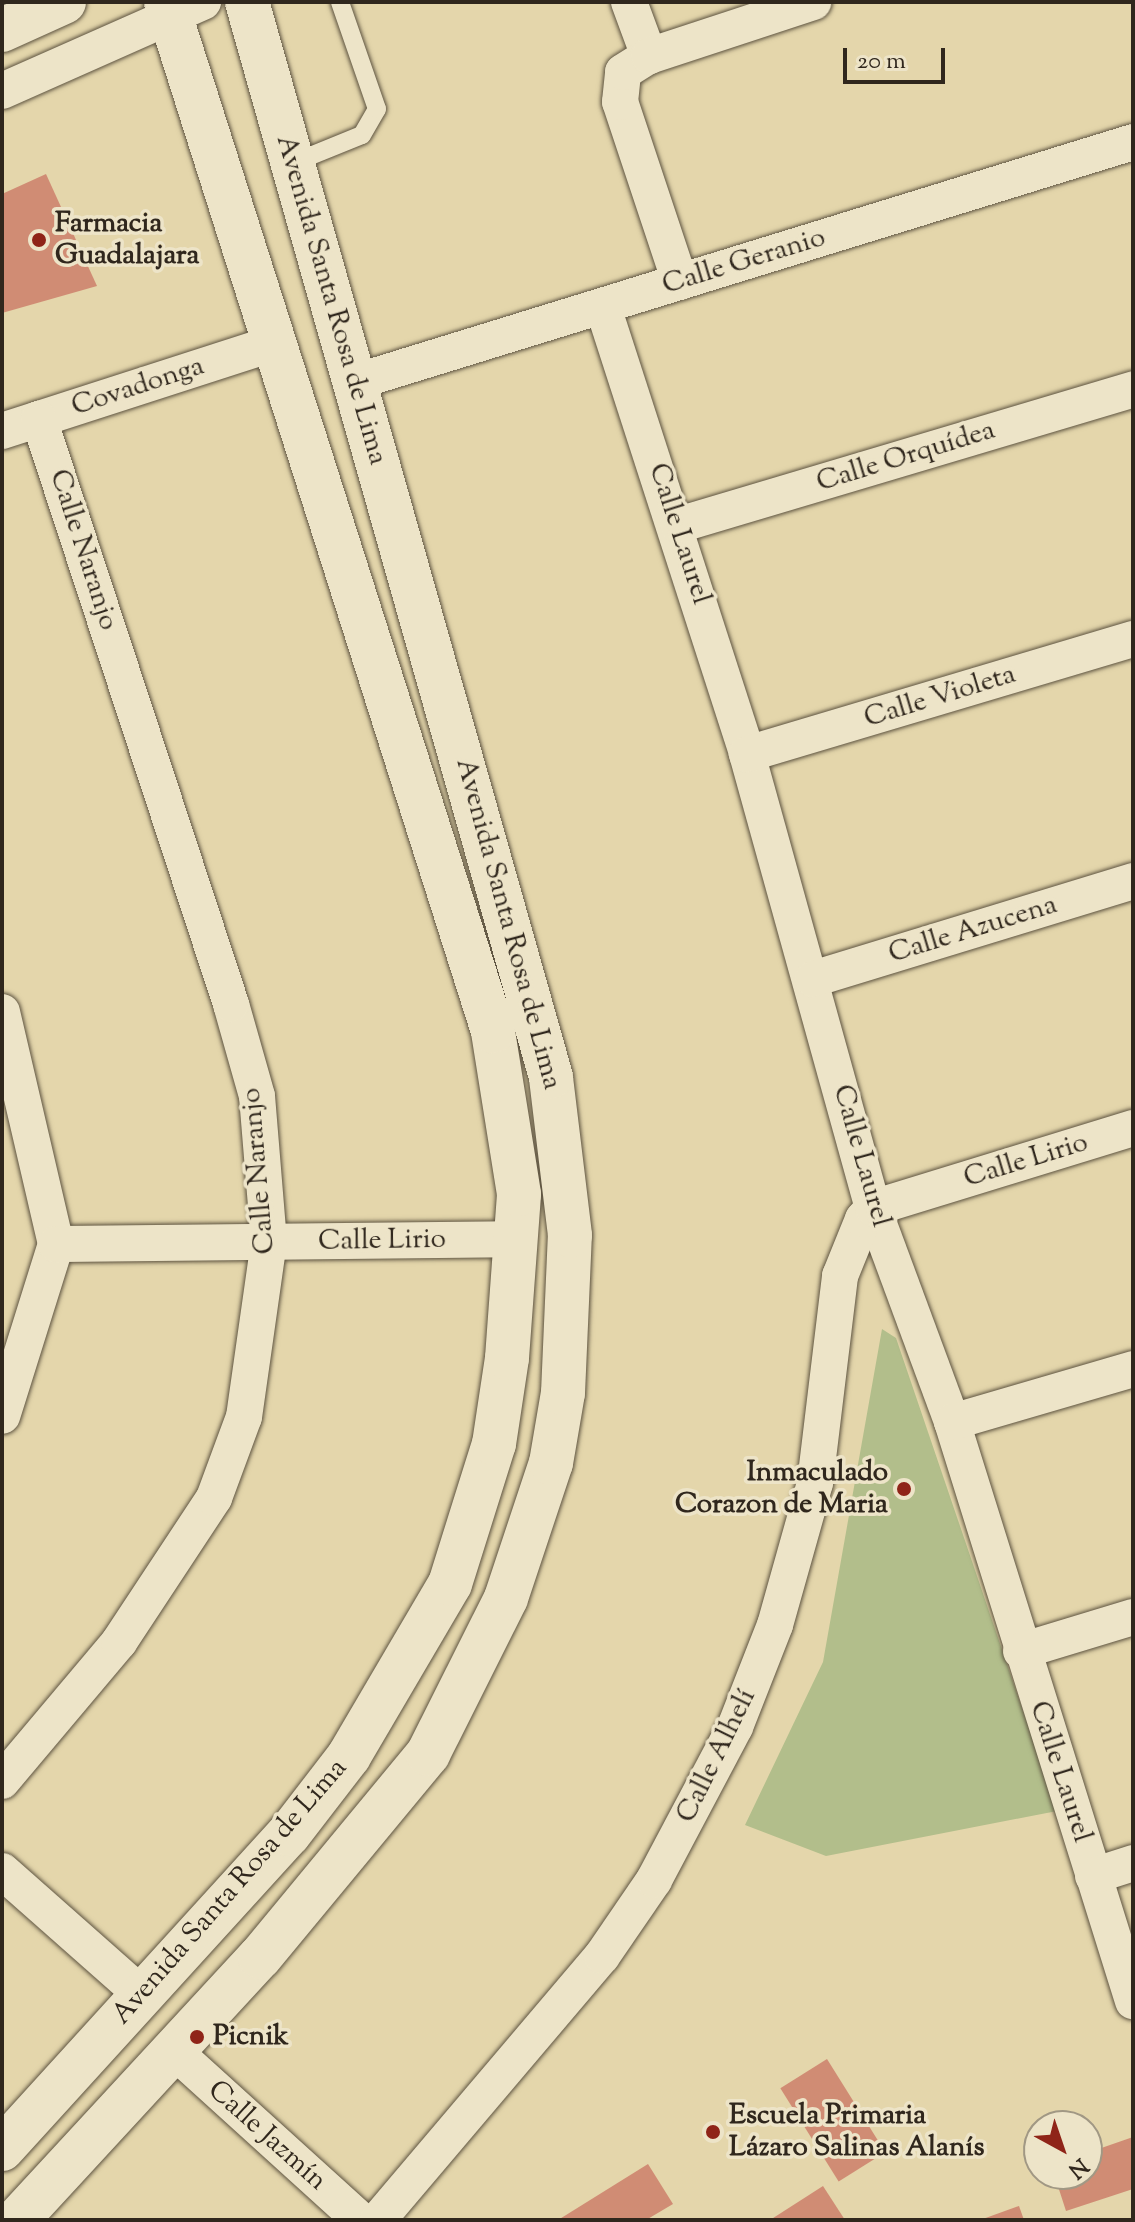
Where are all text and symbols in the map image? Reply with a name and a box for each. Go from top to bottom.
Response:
scale bar [847,32,949,82]
text: 20 m [857,45,906,79]
street label: Avenida Santa Rosa de Lima [268,131,394,469]
place label: Farmacia Guadalajara [55,207,199,273]
street label: Calle Geranio [659,221,829,303]
marker: Farmacia Guadalajara [30,231,48,249]
street label: Covadonga [68,350,208,424]
street label: Calle Orquídea [813,414,999,500]
street label: Calle Laurel [640,459,718,609]
street label: Calle Naranjo [41,466,125,634]
street label: Calle Violeta [860,658,1020,736]
street label: Avenida Santa Rosa de Lima [448,755,568,1093]
street label: Calle Azucena [885,888,1061,972]
street label: Calle Laurel [825,1081,897,1231]
street label: Calle Naranjo [235,1086,283,1256]
street label: Calle Lirio [960,1126,1092,1196]
street label: Calle Lirio [318,1223,446,1259]
place label: Inmaculado Corazon de Maria [675,1456,888,1522]
marker: Inmaculado Corazon de Maria [895,1480,913,1498]
street label: Calle Alhelí [670,1684,764,1828]
street label: Calle Laurel [1021,1697,1099,1847]
street label: Avenida Santa Rosa de Lima [105,1752,355,2032]
place label: Picnik [213,2020,289,2054]
marker: Picnik [188,2028,206,2046]
street label: Calle Jazmín [201,2074,333,2198]
place label: Escuela Primaria Lázaro Salinas Alanís [729,2099,984,2165]
north arrow [1023,2110,1103,2190]
marker: Escuela Primaria Lázaro Salinas Alanís [704,2123,722,2141]
text: N [1060,2149,1094,2185]

